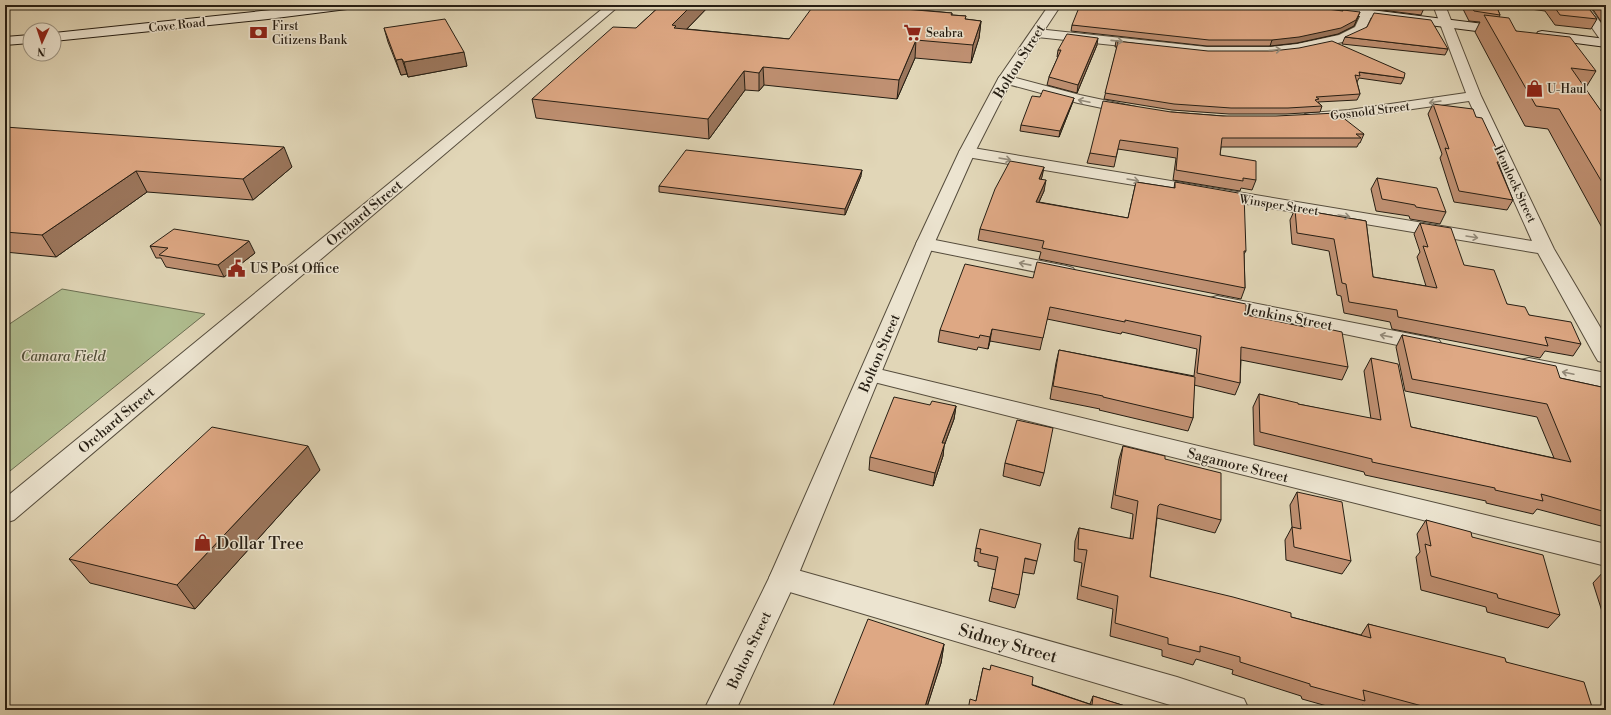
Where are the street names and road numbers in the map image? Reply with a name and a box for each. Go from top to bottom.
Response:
street label: Cove Road [148,15,206,36]
street label: Bolton Street [989,21,1050,103]
street label: Gosnold Street [1329,99,1412,124]
street label: Hemlock Street [1490,143,1539,226]
street label: Orchard Street [323,177,406,251]
street label: Winsper Street [1237,192,1320,219]
street label: Jenkins Street [1243,300,1334,335]
street label: Bolton Street [855,311,905,396]
street label: Orchard Street [75,384,158,458]
street label: Sagamore Street [1185,445,1290,487]
street label: Bolton Street [724,609,776,693]
street label: Sidney Street [956,619,1060,669]

